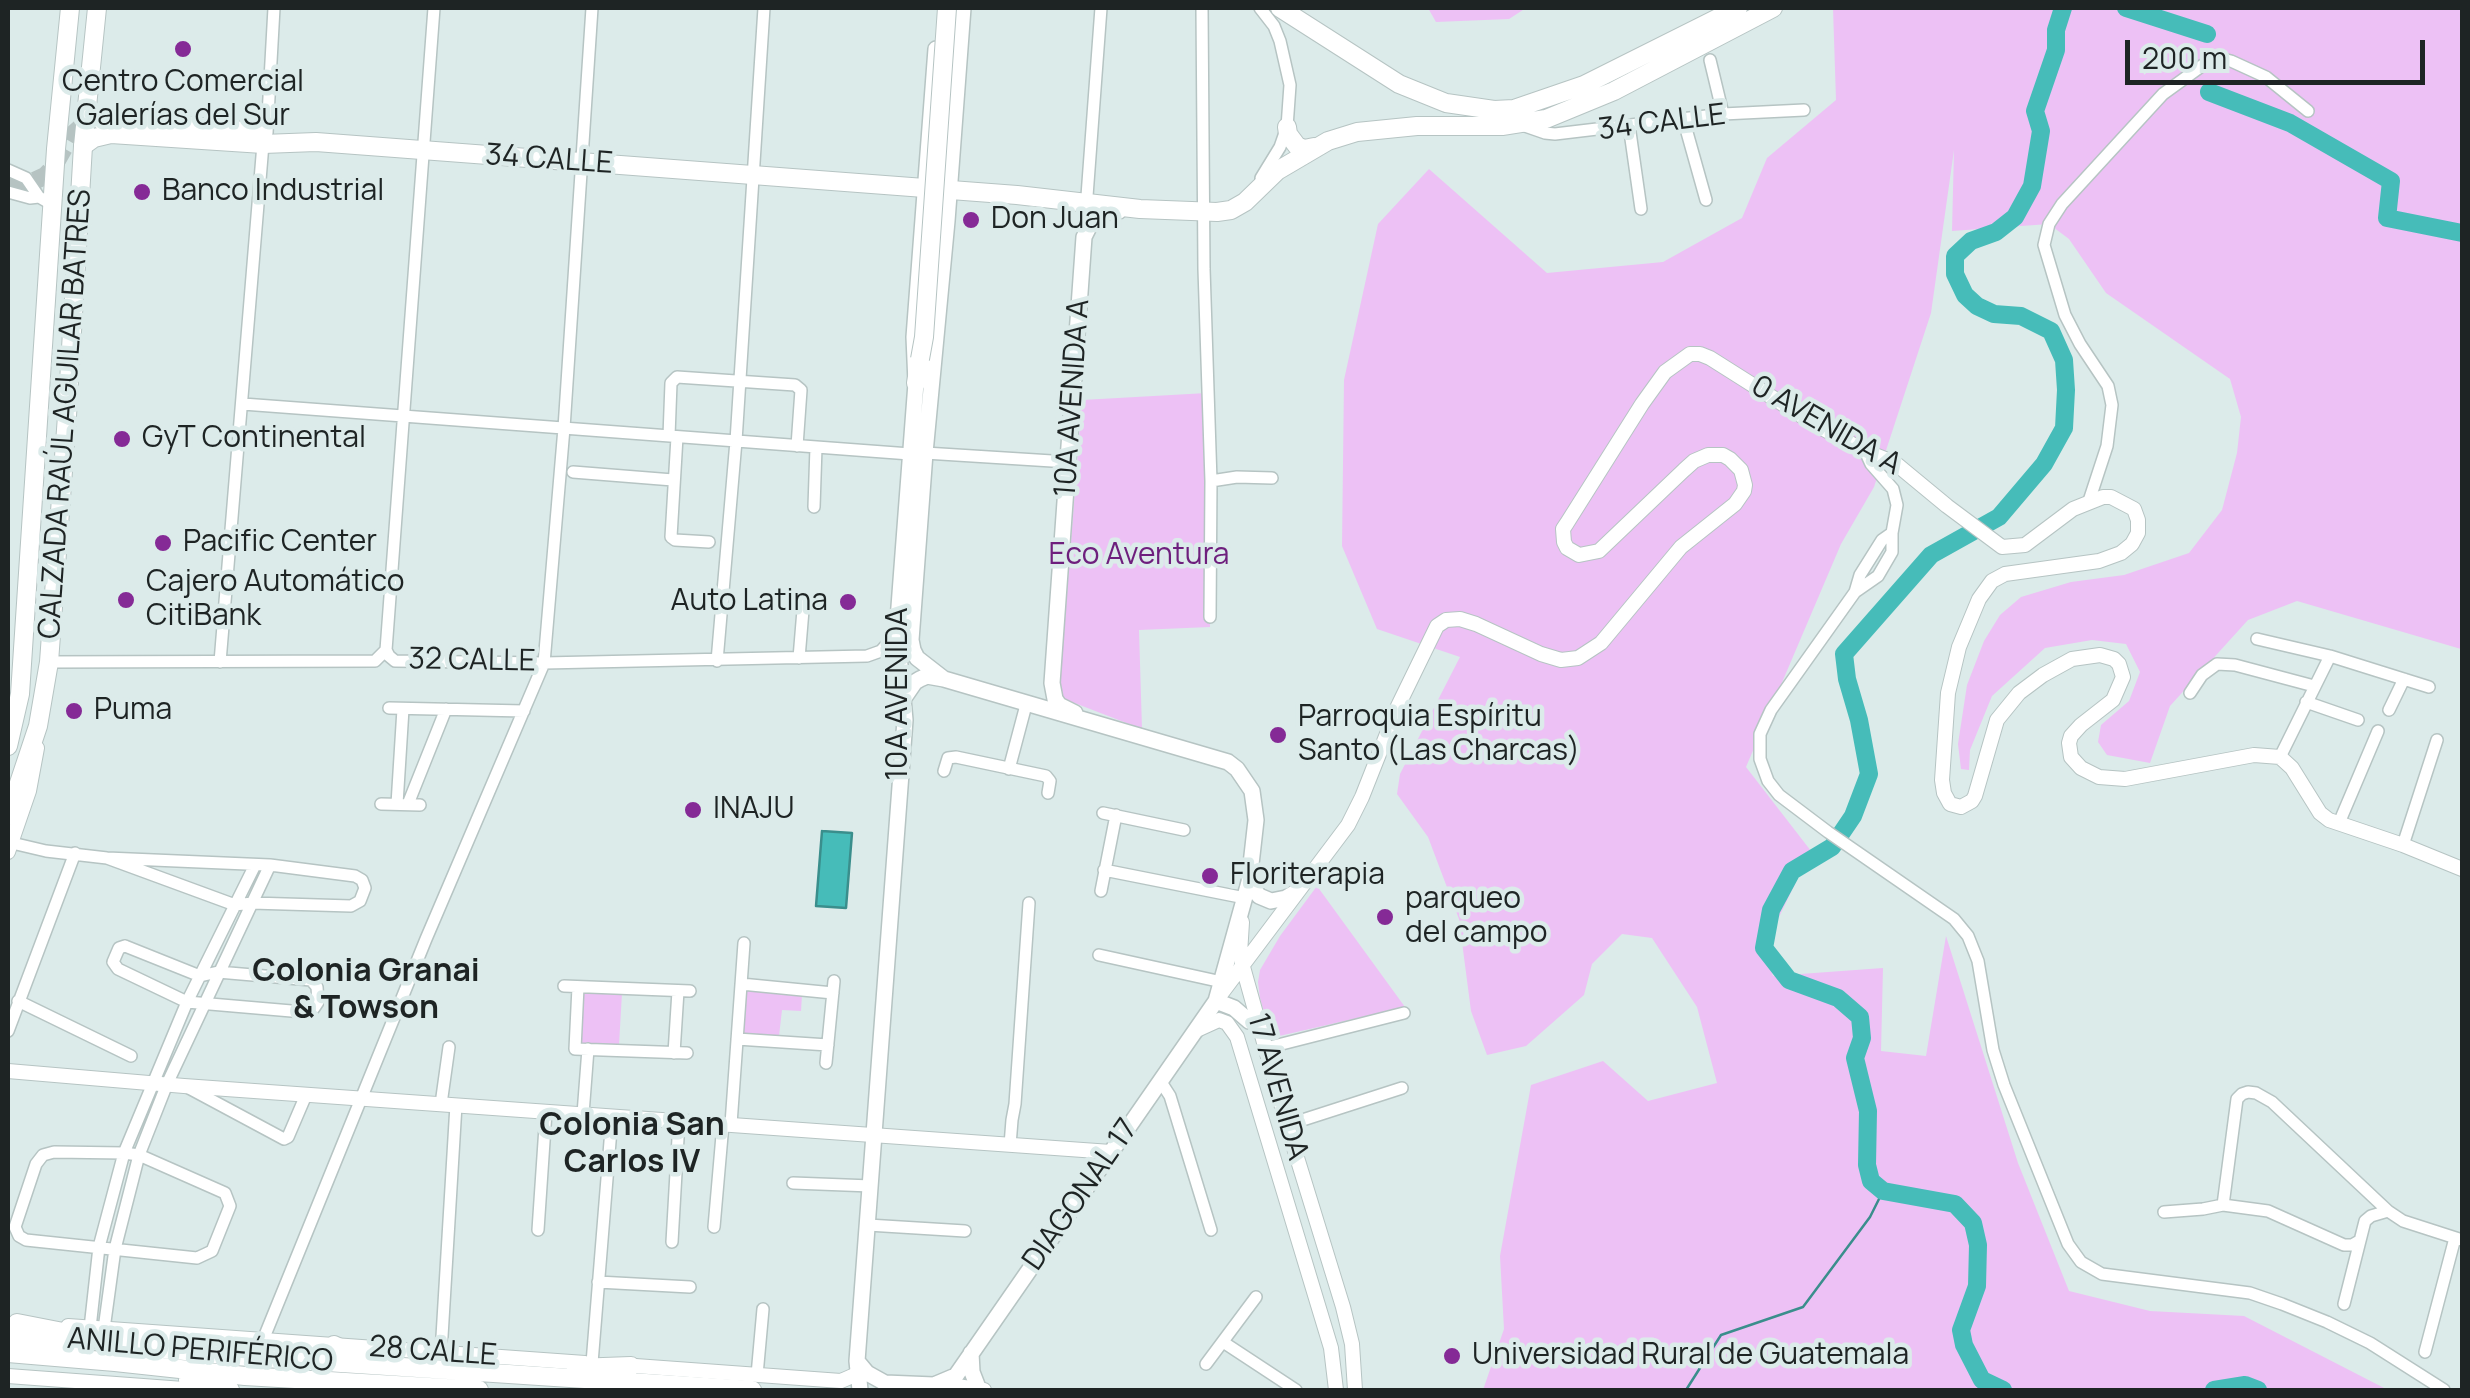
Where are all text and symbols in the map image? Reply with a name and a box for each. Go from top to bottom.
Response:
scale bar [2130,20,2430,82]
text: 200 m [2142,37,2227,78]
marker: Centro Comercial Galerías del Sur [172,38,194,60]
place label: Centro Comercial Galerías del Sur [62,65,304,136]
street label: 34 CALLE [1596,97,1728,149]
street label: 34 CALLE [484,138,614,182]
place label: Banco Industrial [162,174,384,210]
marker: Banco Industrial [131,181,153,203]
street label: CALZADA RAÚL AGUILAR BATRES [32,188,100,640]
place label: Don Juan [991,202,1119,238]
marker: Don Juan [960,209,982,231]
street label: 10A AVENIDA A [1048,298,1098,498]
street label: 0 AVENIDA A [1744,369,1908,483]
place label: GyT Continental [142,421,366,457]
marker: GyT Continental [111,428,133,450]
place label: Pacific Center [183,525,377,561]
marker: Pacific Center [152,532,174,554]
park label: Eco Aventura [1048,538,1230,574]
place label: Cajero Automático CitiBank [146,565,404,636]
place label: Auto Latina [671,584,828,620]
marker: Cajero Automático CitiBank [115,589,137,611]
marker: Auto Latina [837,591,859,613]
street label: 10A AVENIDA [881,607,917,781]
street label: 32 CALLE [408,642,536,680]
place label: Puma [94,693,172,729]
marker: Puma [63,700,85,722]
place label: Parroquia Espíritu Santo (Las Charcas) [1298,700,1580,770]
marker: Parroquia Espíritu Santo (Las Charcas) [1267,724,1289,746]
place label: INAJU [713,792,795,828]
marker: INAJU [682,799,704,821]
place label: Floriterapia [1230,858,1385,894]
marker: Floriterapia [1199,865,1221,887]
place label: parqueo del campo [1405,882,1547,952]
marker: parqueo del campo [1374,906,1396,928]
district label: Colonia Granai & Towson [252,953,480,1028]
street label: 17 AVENIDA [1239,1009,1315,1165]
district label: Colonia San Carlos IV [539,1107,725,1182]
street label: DIAGONAL 17 [1016,1113,1146,1277]
street label: ANILLO PERIFÉRICO [66,1321,334,1381]
street label: 28 CALLE [368,1330,498,1374]
place label: Universidad Rural de Guatemala [1472,1338,1909,1374]
marker: Universidad Rural de Guatemala [1441,1345,1463,1367]

